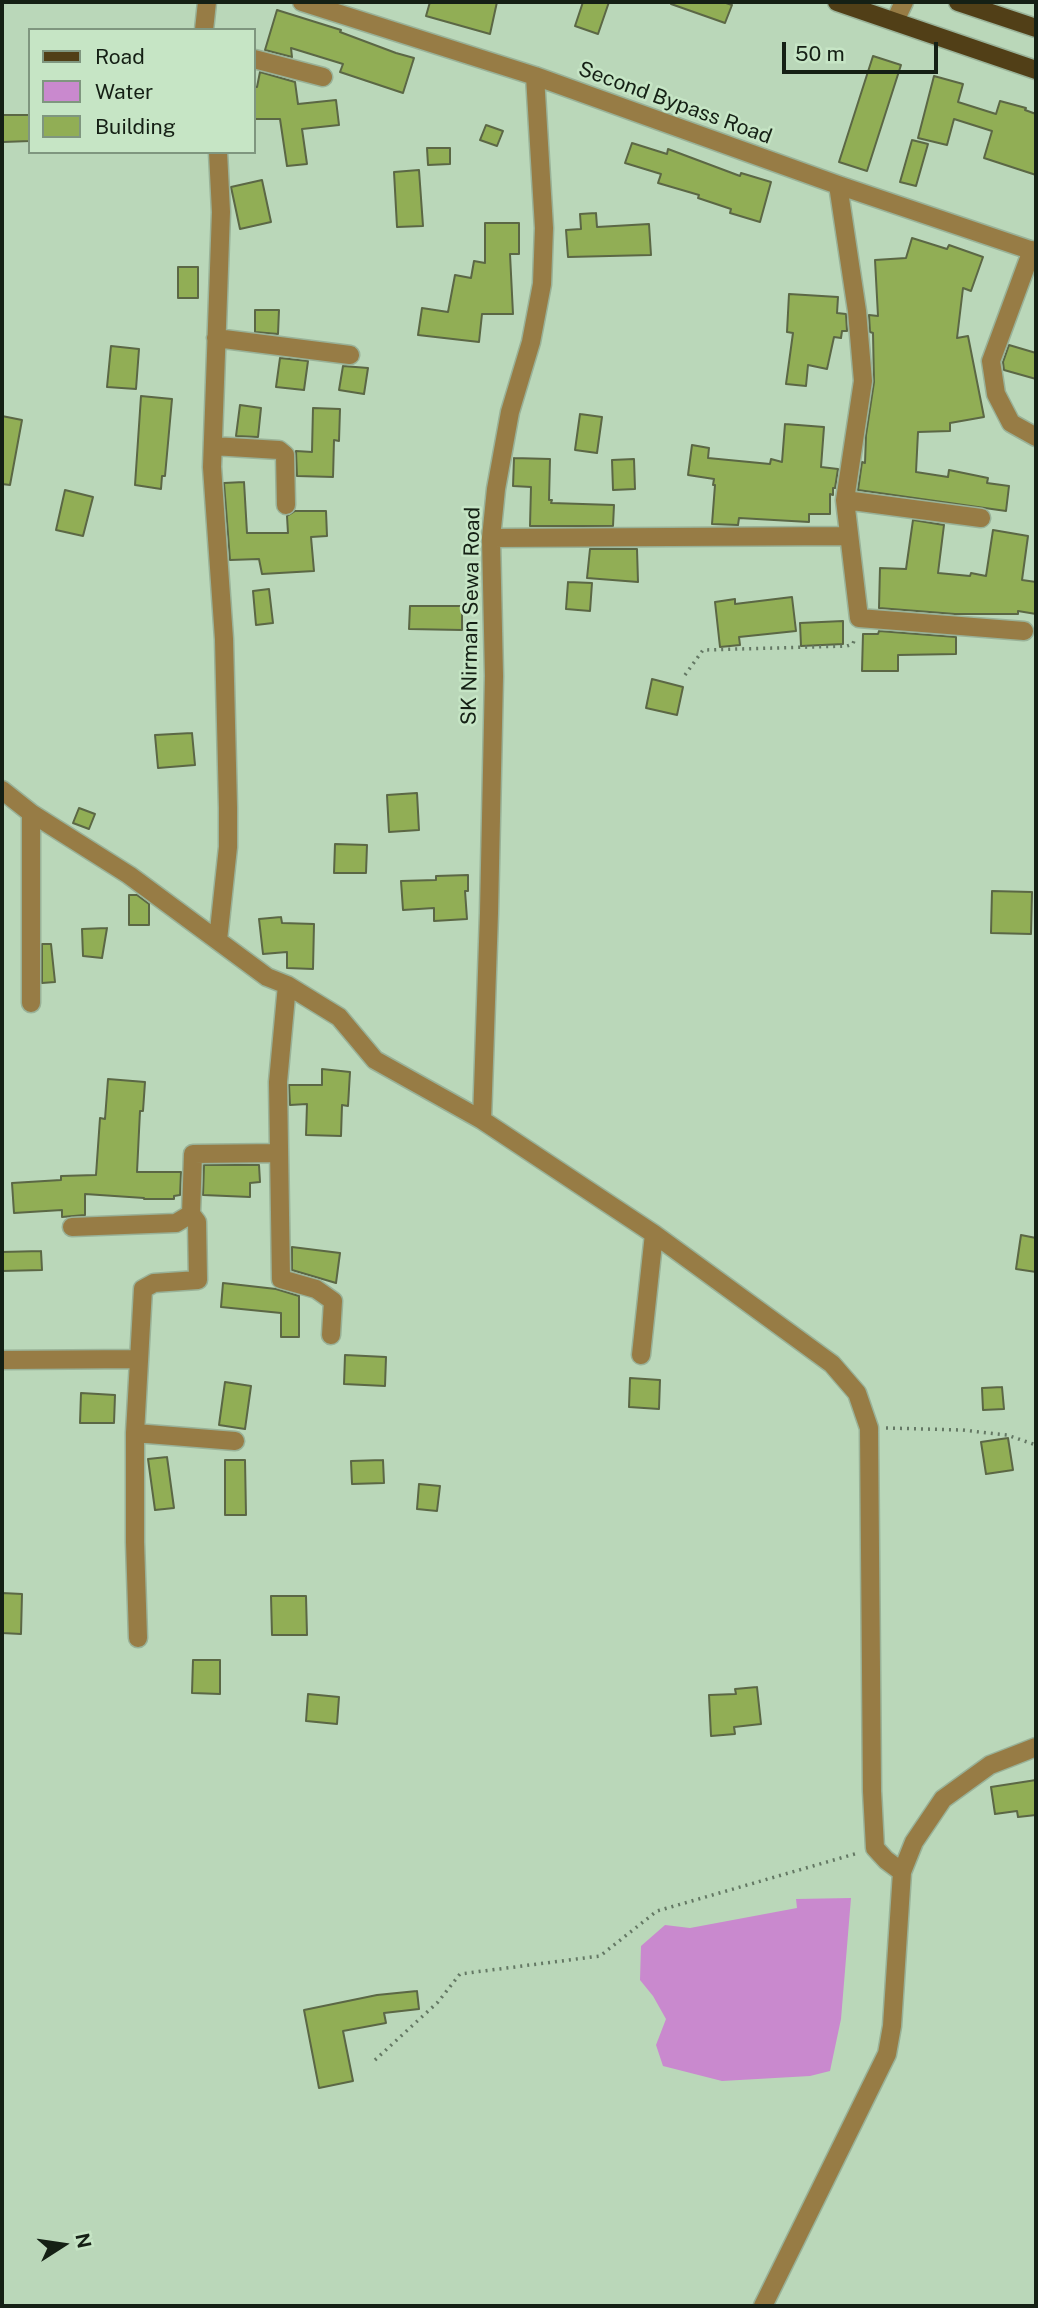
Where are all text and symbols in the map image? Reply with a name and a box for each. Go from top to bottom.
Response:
legend [28,28,256,154]
scale bar [786,28,942,72]
text: 50 m [795,41,845,66]
text: Road [95,44,145,69]
street label: Second Bypass Road [575,56,775,150]
text: Water [95,79,153,104]
text: Building [95,114,176,139]
street label: SK Nirman Sewa Road [456,507,486,725]
north arrow [28,2210,98,2280]
text: N [71,2231,96,2250]

